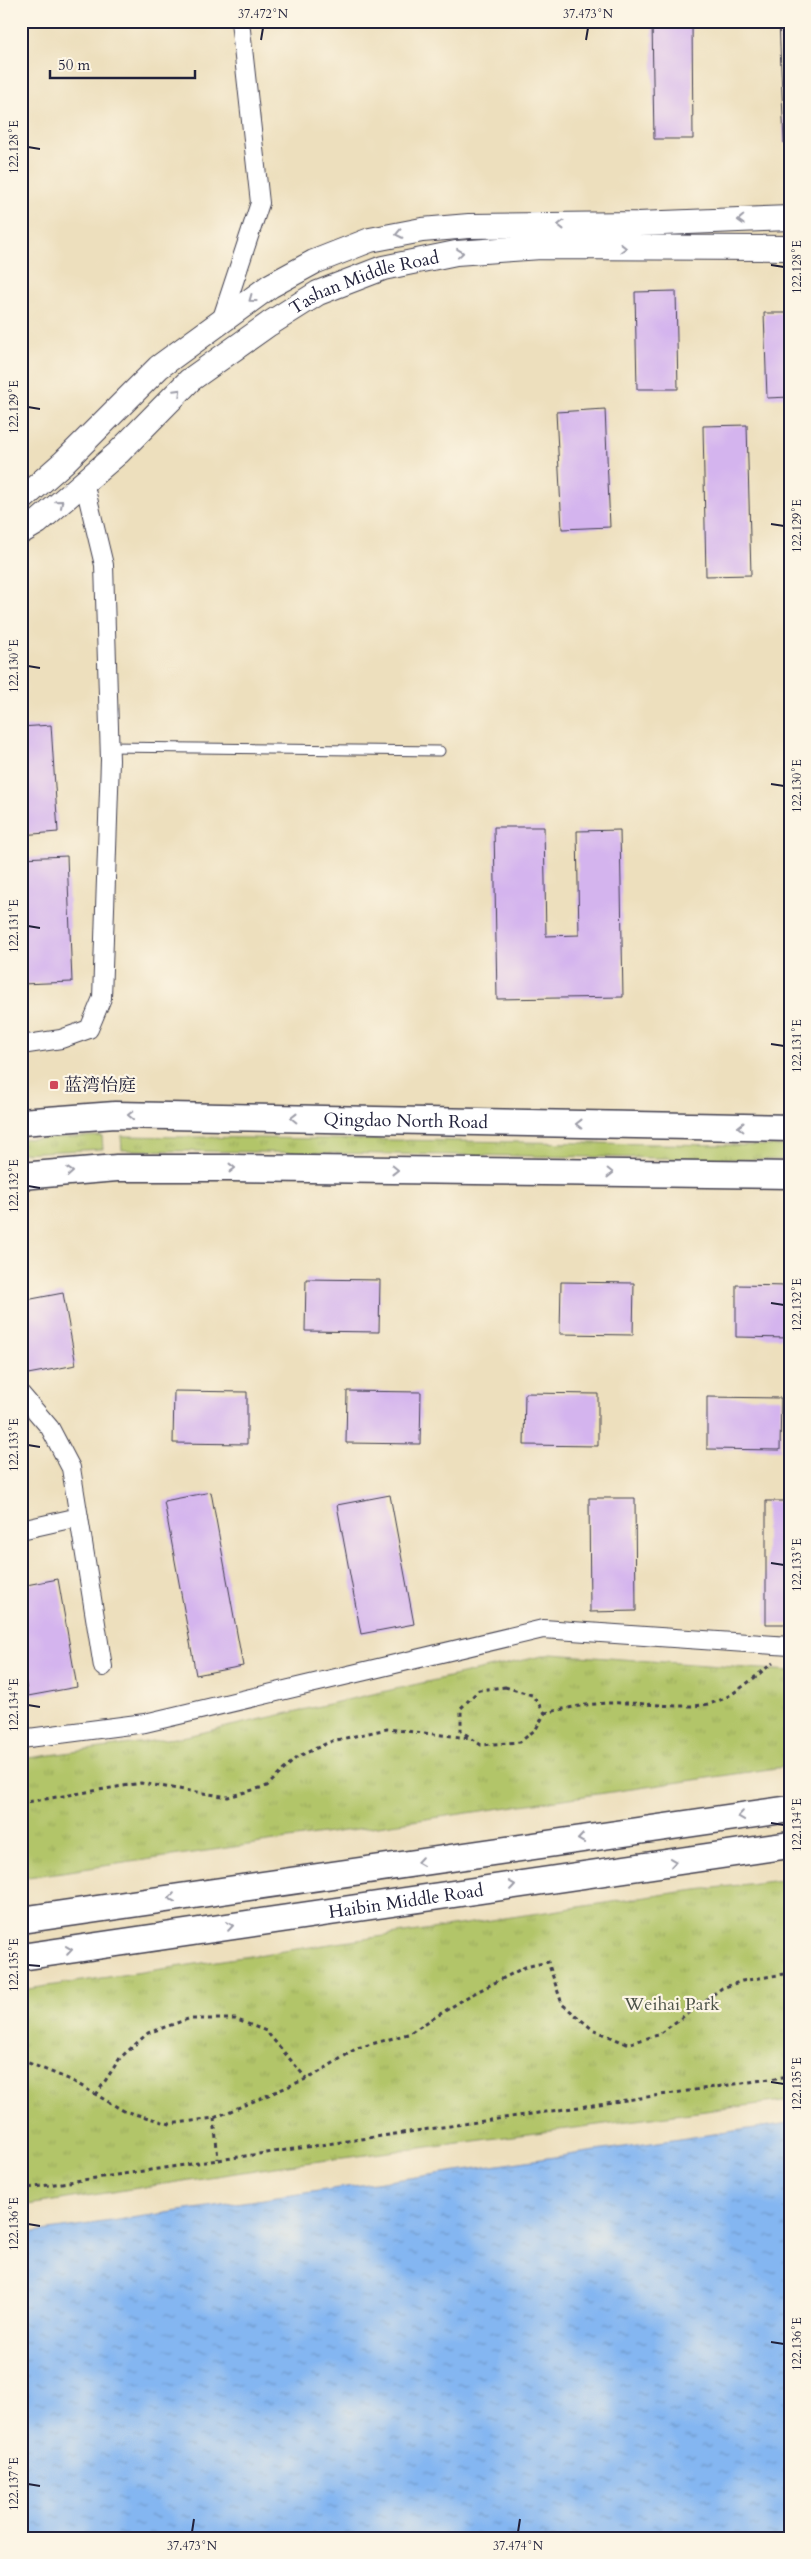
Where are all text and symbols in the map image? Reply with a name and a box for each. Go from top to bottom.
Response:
text: 37.472°N [238,6,289,22]
text: 37.473°N [563,6,614,22]
scale bar [50,48,195,80]
text: 50 m [58,55,90,75]
text: 122.128°E [6,120,22,174]
one-way arrow [737,214,745,225]
one-way arrow [557,220,564,230]
one-way arrow [395,229,404,239]
text: 122.128°E [789,240,805,294]
one-way arrow [619,243,627,253]
street label: Tashan Middle Road [284,244,441,321]
one-way arrow [457,248,465,259]
one-way arrow [248,293,258,302]
text: 122.129°E [6,380,22,434]
one-way arrow [172,389,181,398]
text: 122.129°E [789,499,805,553]
one-way arrow [55,500,64,509]
text: 122.130°E [6,639,22,693]
text: 122.130°E [789,759,805,813]
text: 122.131°E [6,899,22,953]
text: 122.131°E [789,1019,805,1073]
place label: 蓝湾怡庭 [64,1073,136,1098]
marker: 蓝湾怡庭 [48,1079,60,1091]
street label: Qingdao North Road [323,1107,489,1135]
one-way arrow [127,1110,135,1121]
one-way arrow [289,1113,297,1124]
one-way arrow [574,1119,582,1129]
one-way arrow [737,1122,744,1132]
text: 122.132°E [6,1159,22,1213]
one-way arrow [228,1163,236,1173]
one-way arrow [391,1165,399,1175]
one-way arrow [66,1167,74,1178]
one-way arrow [606,1167,614,1178]
text: 122.132°E [789,1278,805,1332]
text: 122.133°E [6,1418,22,1472]
text: 122.133°E [789,1538,805,1592]
text: 122.134°E [6,1678,22,1732]
text: 122.134°E [789,1798,805,1852]
one-way arrow [737,1810,745,1821]
one-way arrow [576,1833,584,1844]
one-way arrow [415,1856,423,1867]
one-way arrow [669,1857,677,1868]
street label: Haibin Middle Road [327,1877,485,1925]
one-way arrow [508,1881,517,1891]
one-way arrow [168,1892,176,1903]
one-way arrow [226,1922,235,1932]
text: 122.135°E [6,1938,22,1992]
one-way arrow [66,1945,74,1956]
park label: Weihai Park [623,1992,720,2017]
text: 122.135°E [789,2057,805,2111]
text: 122.136°E [6,2197,22,2251]
text: 122.136°E [789,2317,805,2371]
text: 122.137°E [6,2457,22,2511]
text: 37.473°N [167,2538,218,2554]
text: 37.474°N [493,2538,544,2554]

